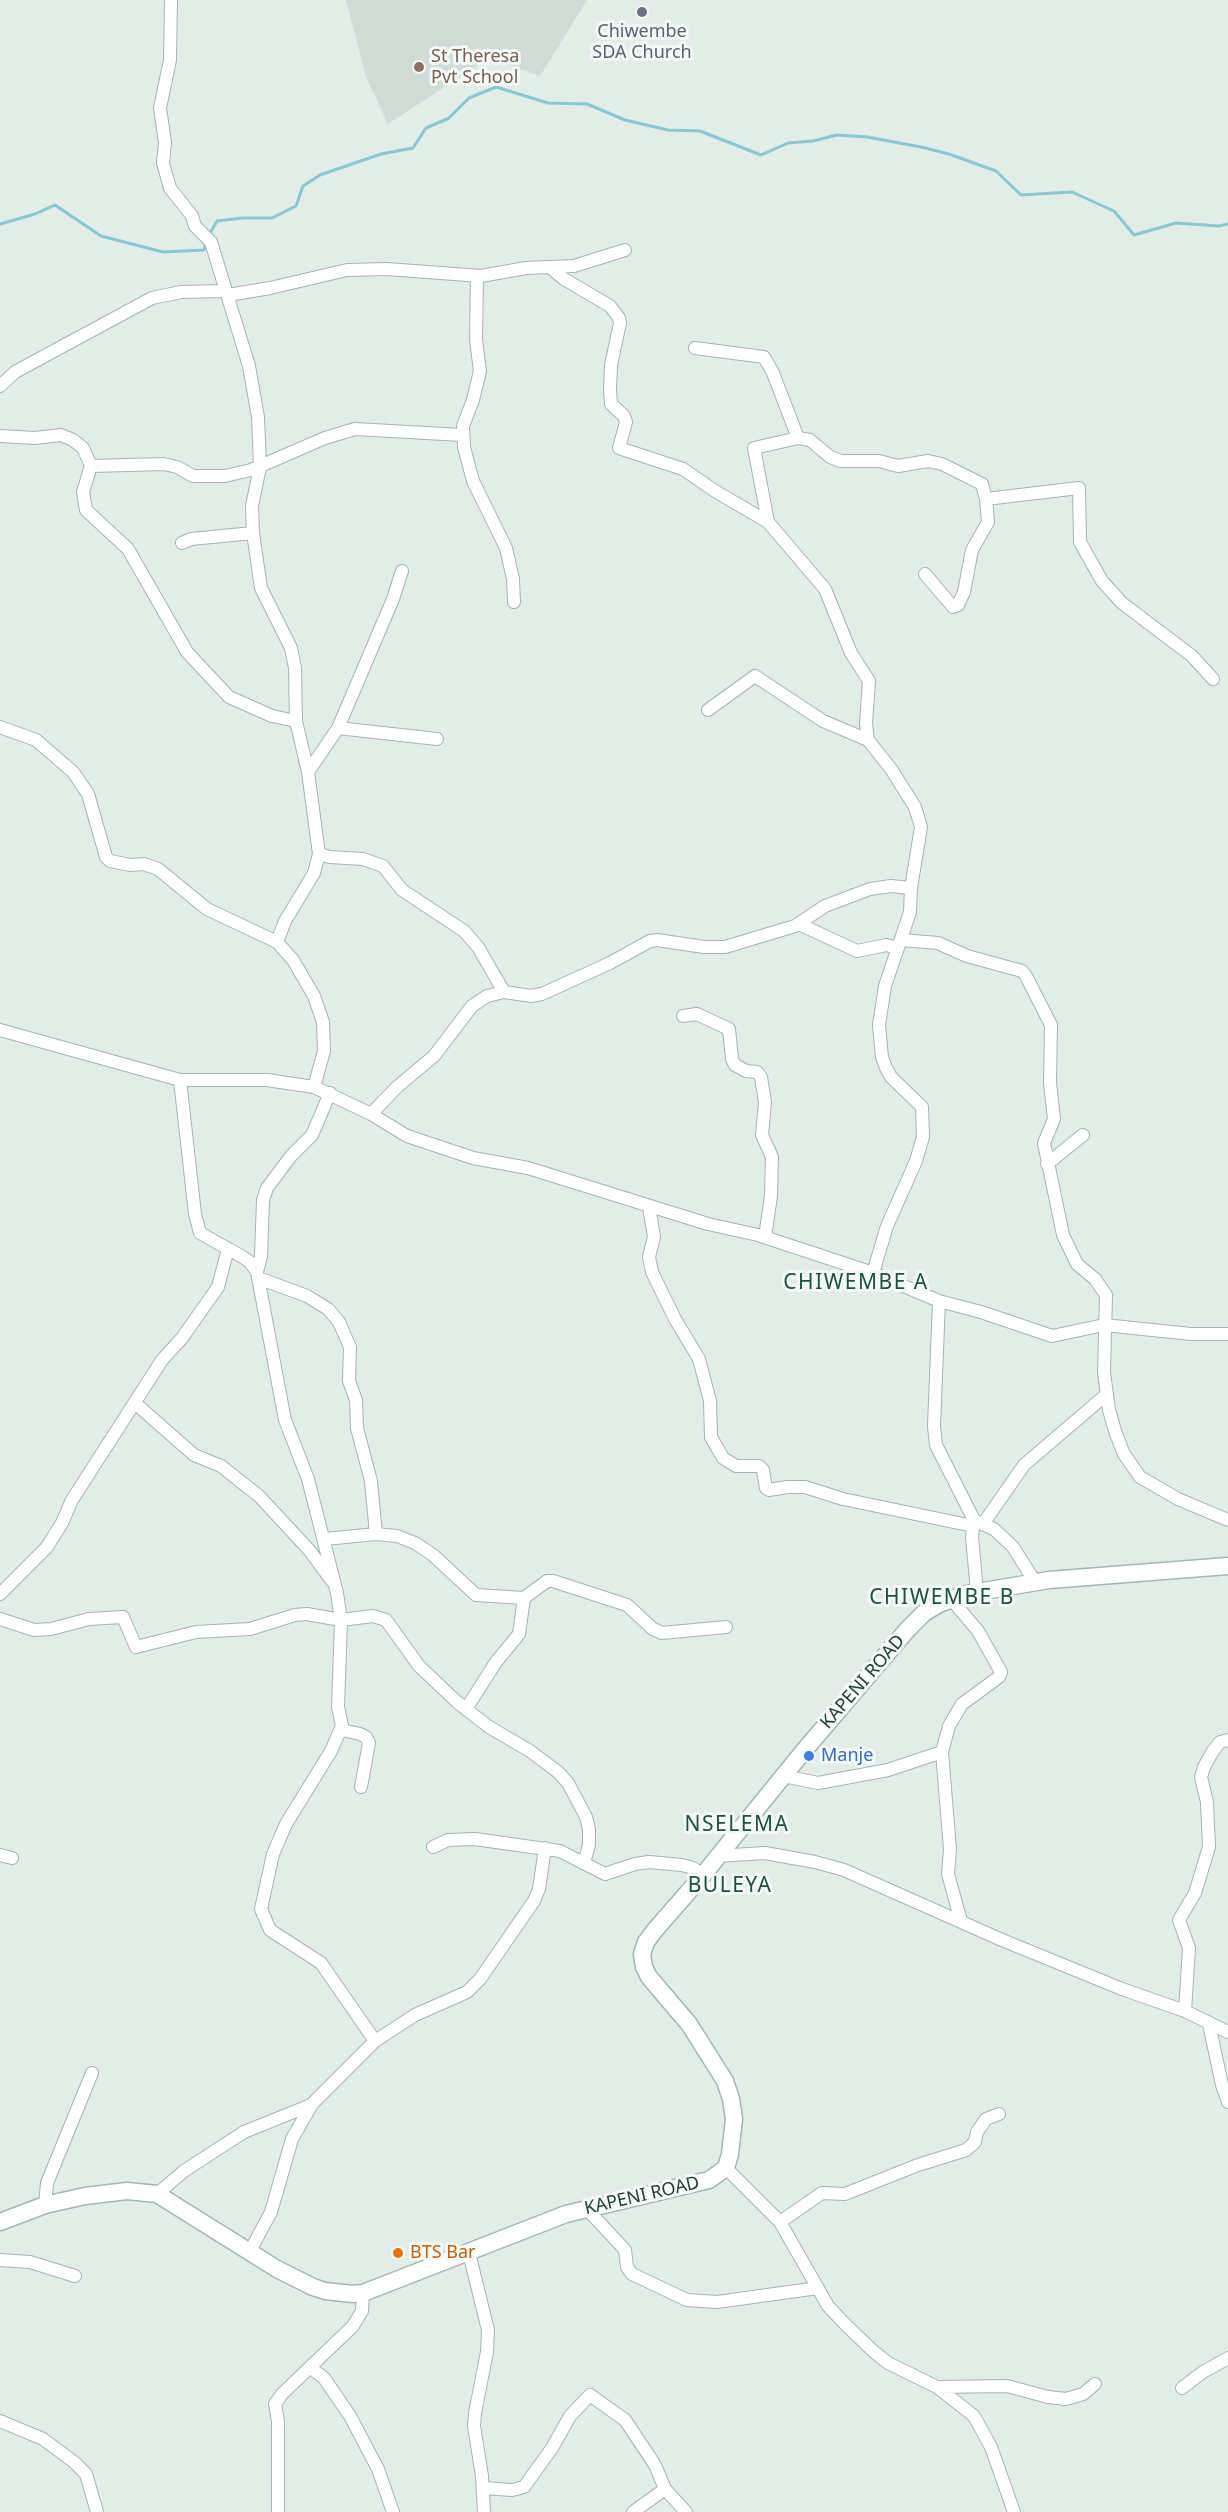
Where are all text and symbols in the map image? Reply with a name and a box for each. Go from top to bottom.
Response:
marker: Chiwembe SDA Church [635,5,649,19]
place label: Chiwembe SDA Church [592,21,692,63]
place label: St Theresa Pvt School [431,46,519,88]
marker: St Theresa Pvt School [412,60,426,74]
district label: CHIWEMBE A [783,1270,929,1296]
district label: CHIWEMBE B [869,1585,1015,1611]
street label: KAPENI ROAD [816,1631,910,1733]
place label: Manje [821,1745,873,1767]
marker: Manje [802,1749,816,1763]
district label: NSELEMA [685,1812,789,1838]
district label: BULEYA [688,1873,772,1899]
street label: KAPENI ROAD [582,2172,702,2220]
place label: BTS Bar [410,2242,476,2264]
marker: BTS Bar [391,2246,405,2260]

